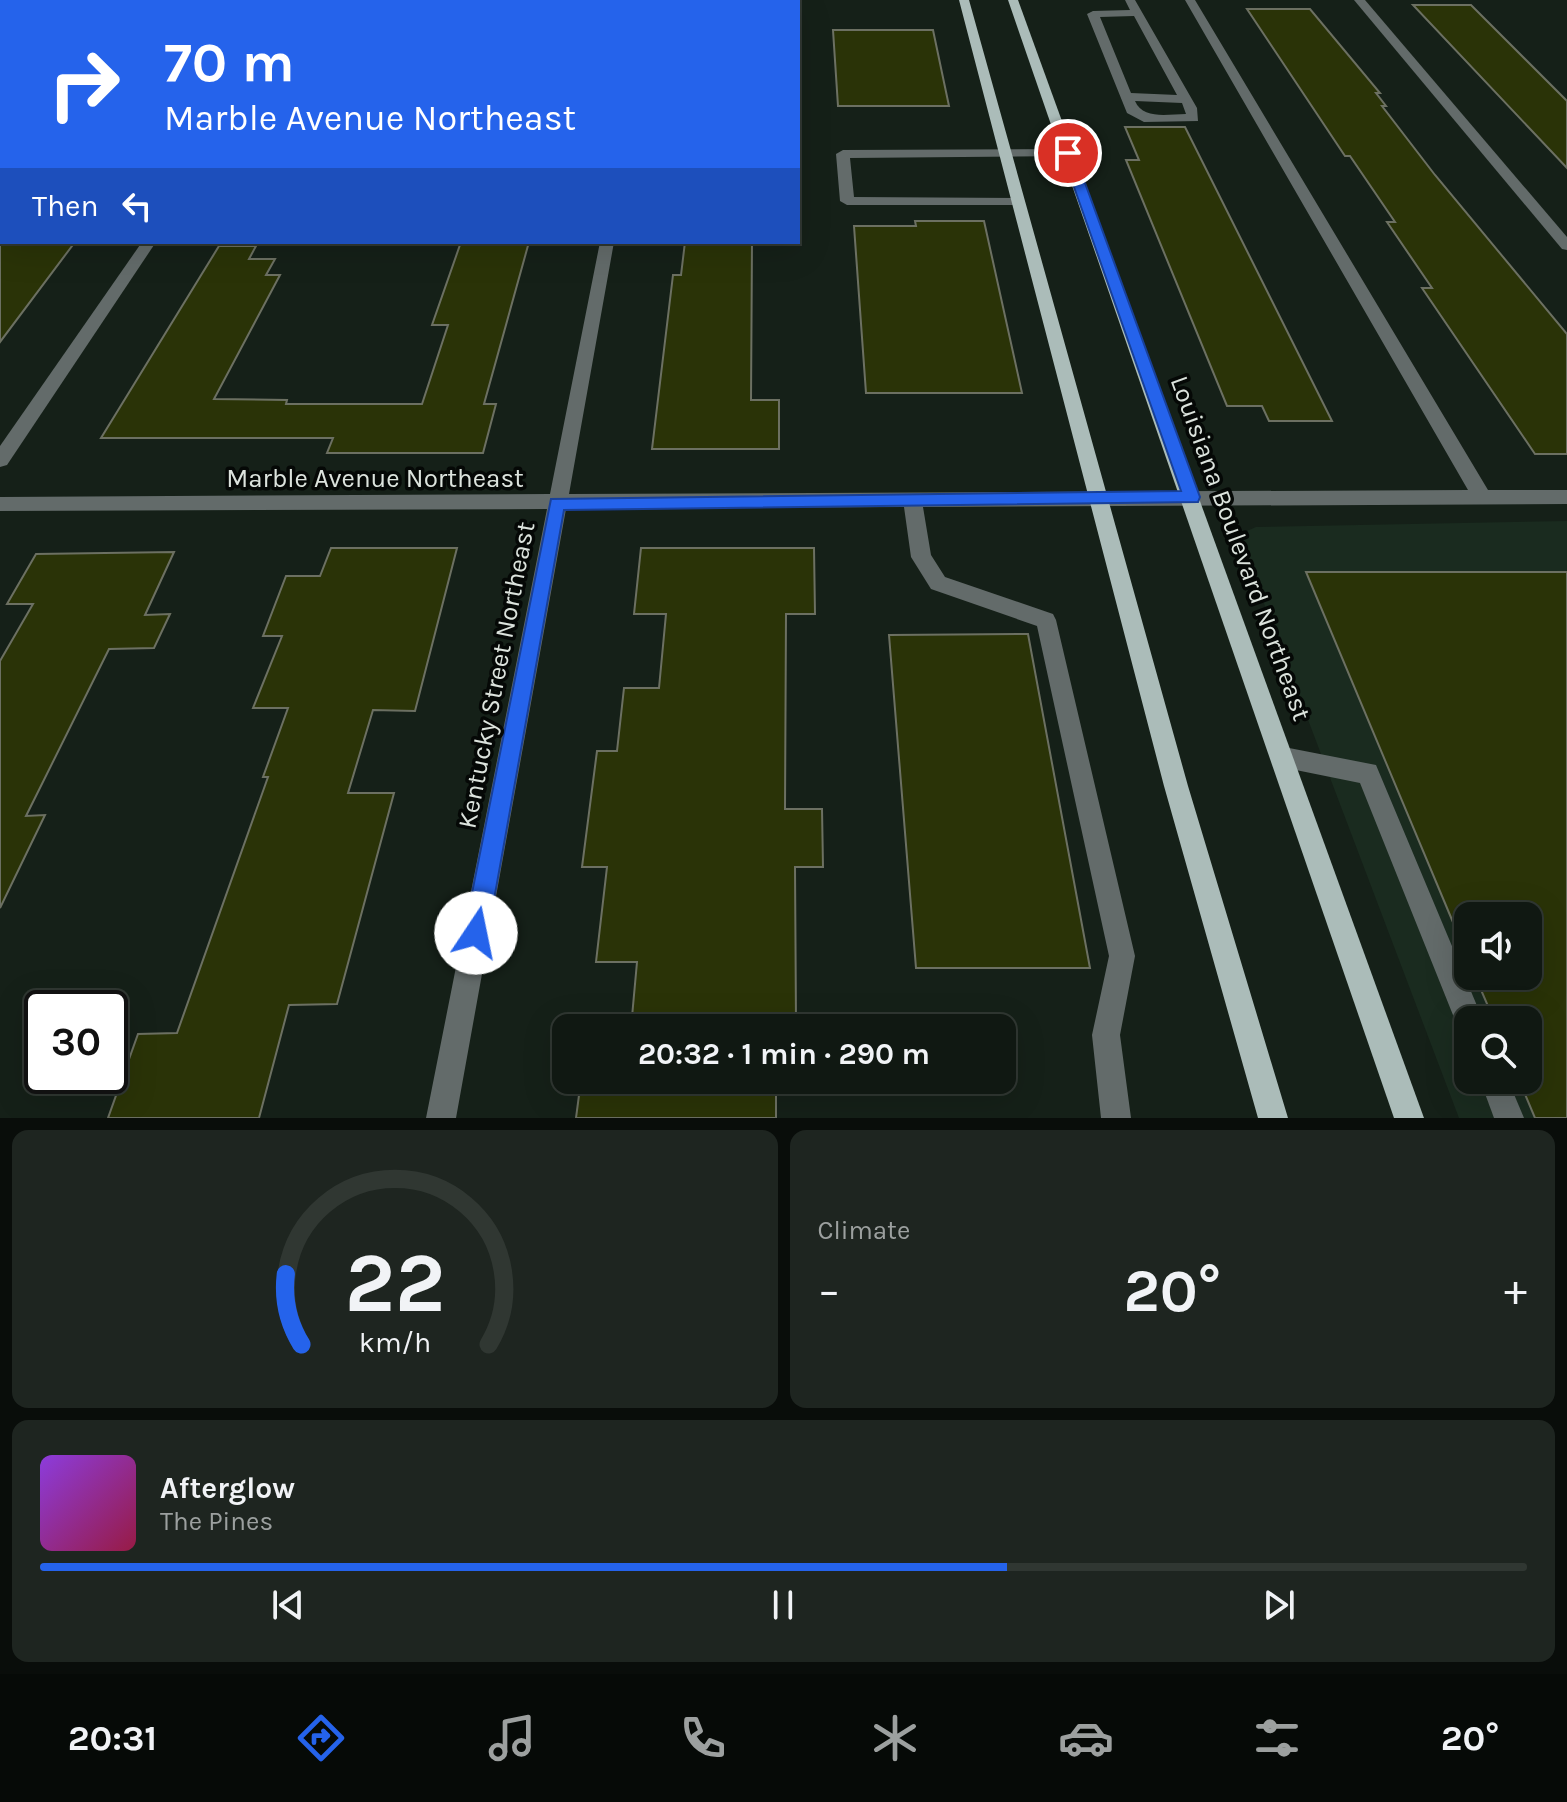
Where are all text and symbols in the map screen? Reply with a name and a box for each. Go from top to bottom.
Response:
text: 70 m [164,30,295,95]
icon: right [32,32,136,136]
text: Marble Avenue Northeast [164,97,576,139]
pin [1034,119,1102,187]
icon: arrive [1046,131,1090,175]
icon: left [115,184,159,228]
text: Then [32,188,99,224]
street label: Louisiana Boulevard Northeast [1164,371,1318,725]
street label: Marble Avenue Northeast [226,463,524,494]
street label: Kentucky Street Northeast [452,519,541,831]
position arrow [434,891,518,975]
map controls [1454,902,1542,1094]
button: sound [1454,902,1542,990]
speed limit sign: 30 [24,990,128,1094]
button: search [1454,1006,1542,1094]
text: 20:32 · 1 min · 290 m [638,1036,930,1072]
text: Climate [818,1215,910,1246]
text: 22 [344,1235,445,1332]
text: 20° [1123,1256,1221,1326]
text: − [818,1265,841,1316]
text: + [1504,1265,1527,1316]
text: km/h [359,1326,431,1359]
text: Afterglow [160,1470,295,1506]
text: The Pines [160,1506,273,1537]
icon: previous [266,1583,310,1627]
icon: pause [761,1583,805,1627]
icon: next [1257,1583,1301,1627]
icon: directions [293,1710,349,1766]
icon: music [484,1710,540,1766]
icon: phone [675,1710,731,1766]
icon: climate [867,1710,923,1766]
icon: car [1058,1710,1114,1766]
icon: filters [1249,1710,1305,1766]
text: 20:31 [68,1717,157,1759]
text: 20° [1441,1717,1499,1759]

